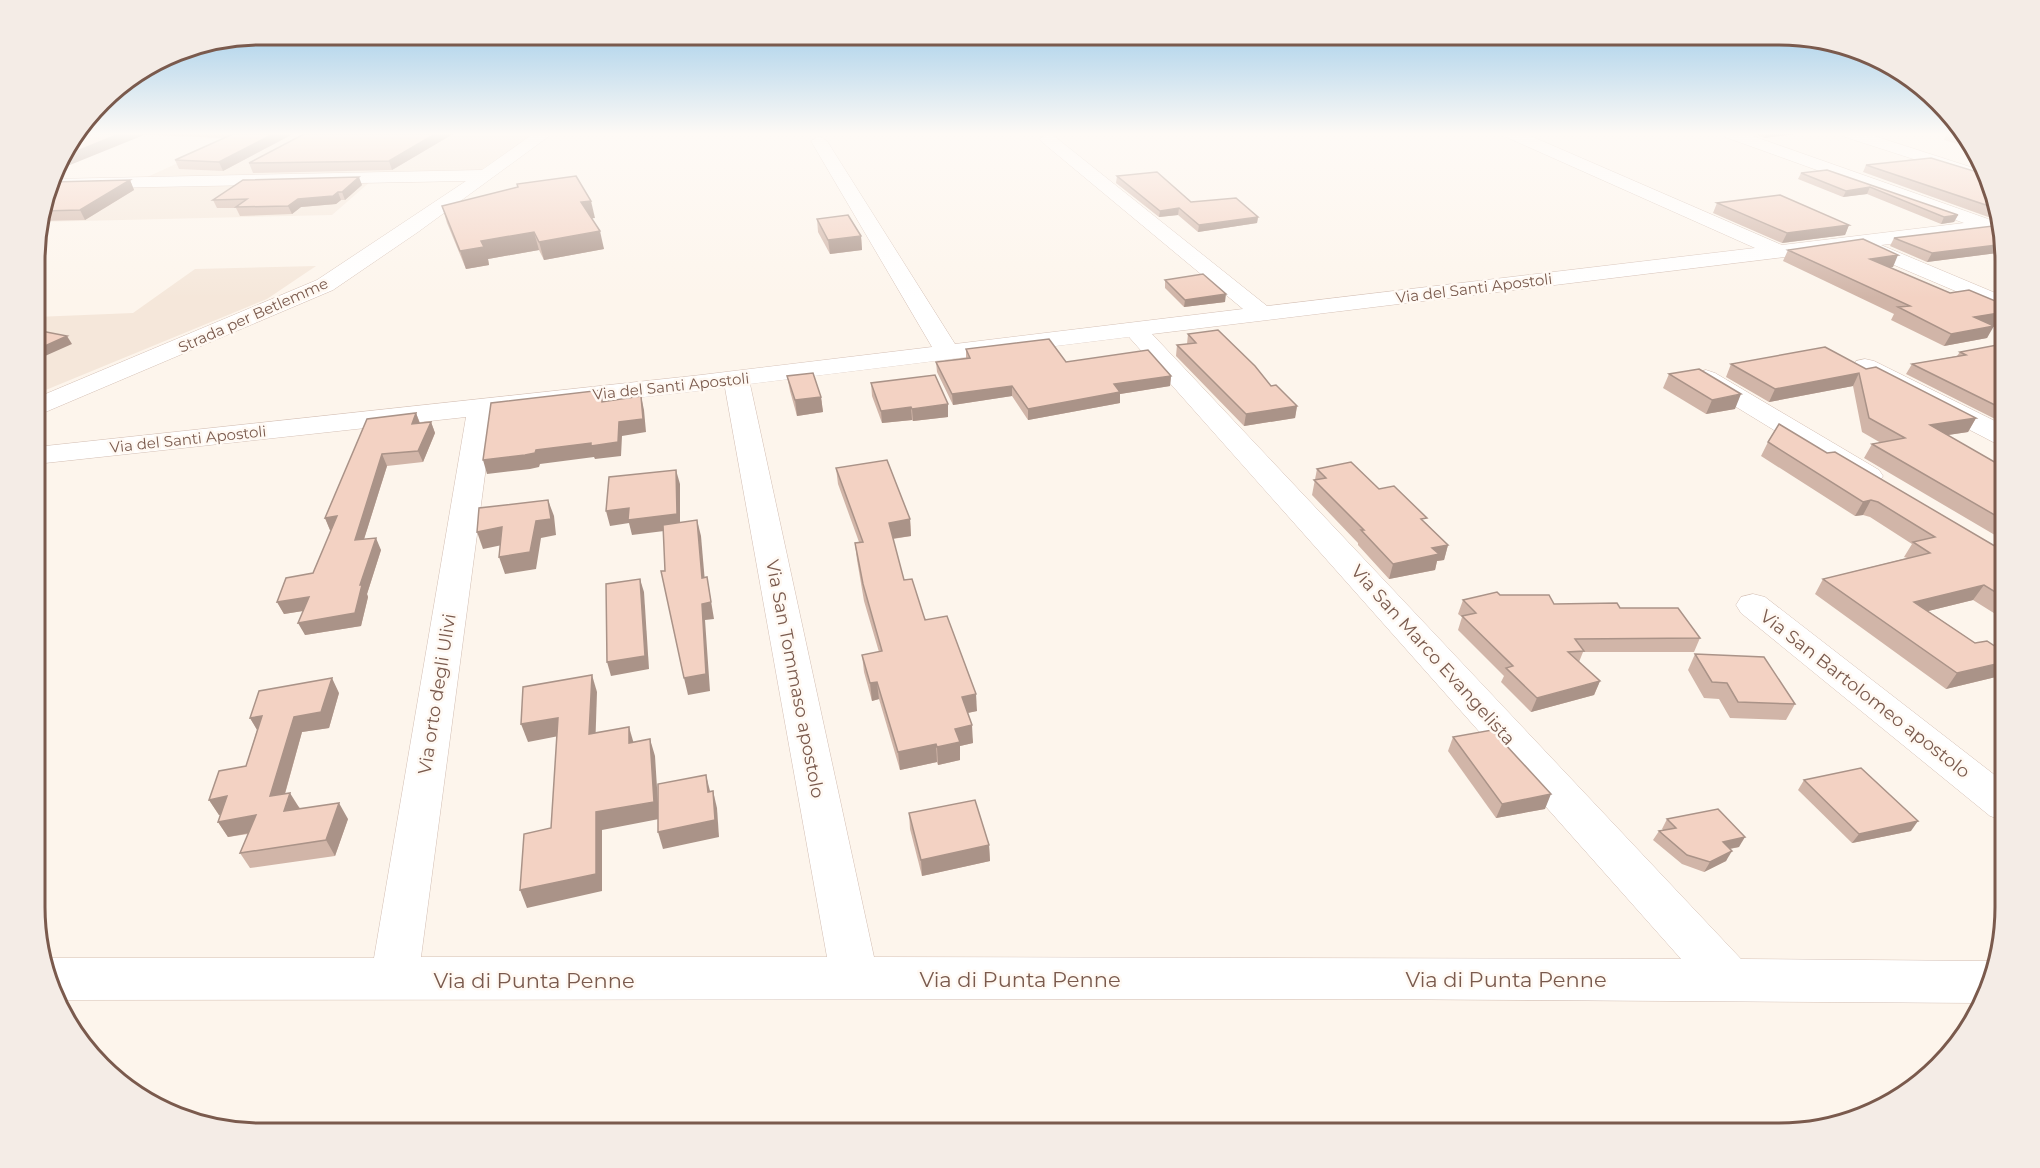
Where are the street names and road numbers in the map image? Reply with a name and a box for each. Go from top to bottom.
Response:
street label: Via del Santi Apostoli [1395,269,1553,307]
street label: Strada per Betlemme [175,273,331,357]
street label: Via del Santi Apostoli [592,368,750,404]
street label: Via del Santi Apostoli [109,421,267,457]
street label: Via San Tommaso apostolo [761,558,829,800]
street label: Via San Marco Evangelista [1346,560,1520,750]
street label: Via San Bartolomeo apostolo [1756,605,1974,783]
street label: Via orto degli Ulivi [413,612,461,776]
street label: Via di Punta Penne [919,967,1121,992]
street label: Via di Punta Penne [1405,967,1607,992]
street label: Via di Punta Penne [433,968,635,993]

